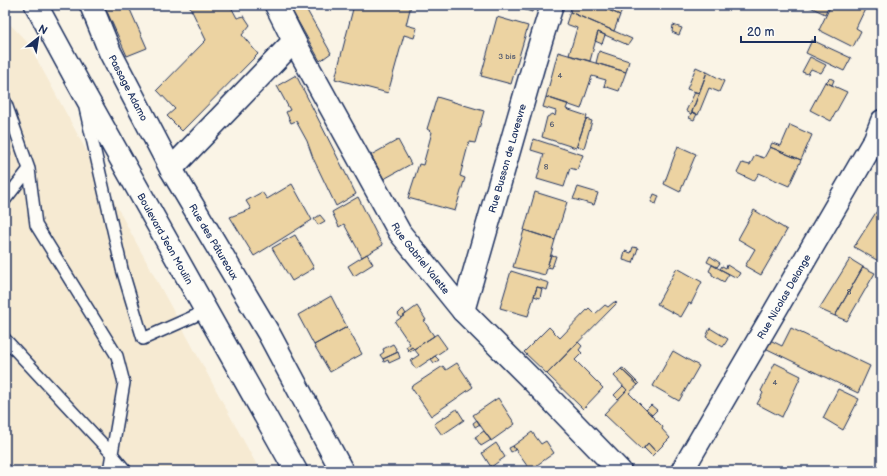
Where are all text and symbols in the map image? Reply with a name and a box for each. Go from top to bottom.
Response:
north arrow [18,18,58,58]
scale bar [741,18,815,44]
text: N [36,22,50,37]
text: 20 m [747,25,774,40]
house number: 3 bis [498,52,516,61]
street label: Passage Adamo [106,53,150,124]
house number: 4 [558,71,563,80]
street label: Rue Busson de Lavesvre [486,102,529,214]
house number: 6 [550,120,555,129]
house number: 8 [544,162,549,171]
street label: Boulevard Jean Moulin [134,191,195,287]
street label: Rue des Pâtureaux [186,202,241,282]
street label: Rue Gabriel Valette [388,221,452,297]
street label: Rue Nicolas Delange [755,252,814,341]
house number: 8 [847,287,852,296]
house number: 4 [773,378,778,387]

